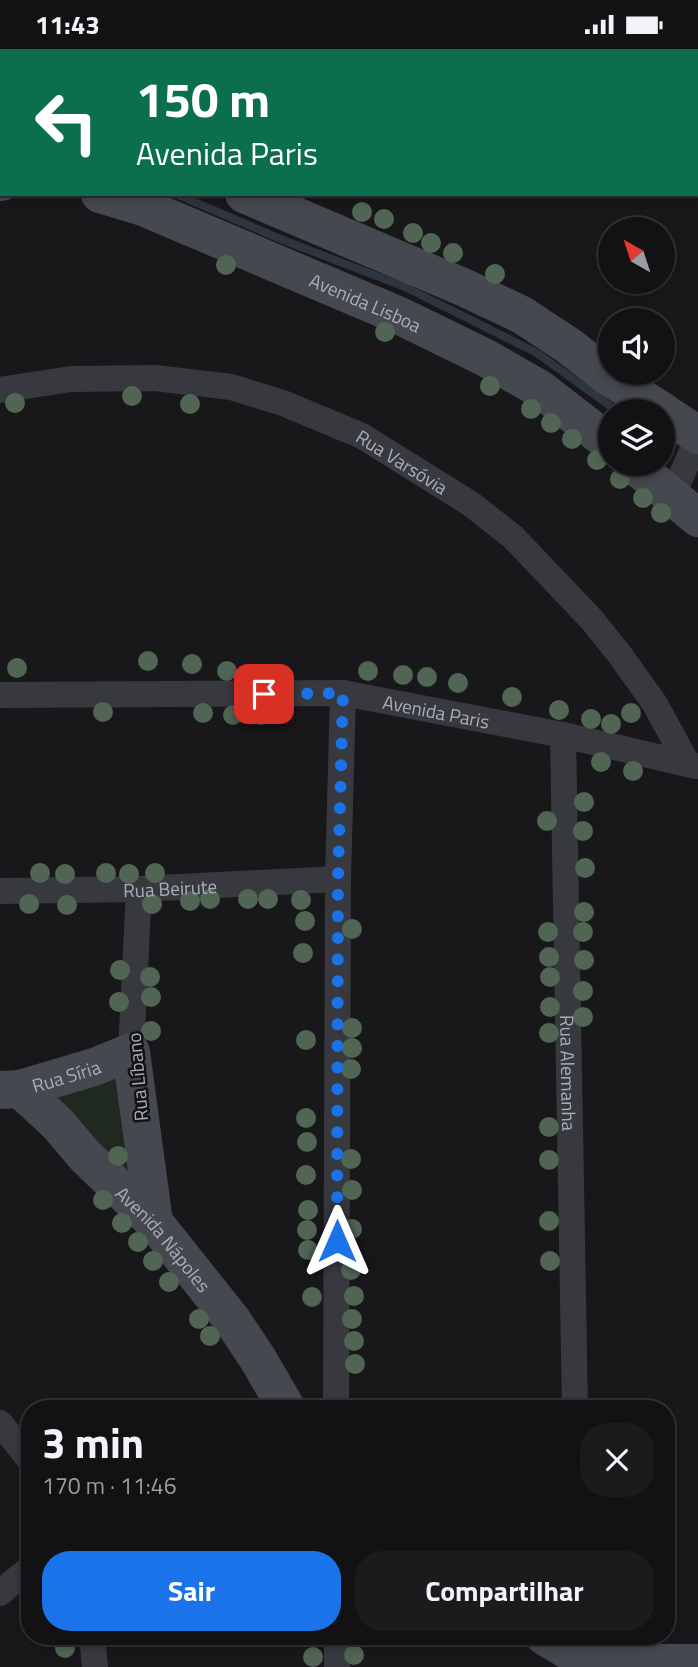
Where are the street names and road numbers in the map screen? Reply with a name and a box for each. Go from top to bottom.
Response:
street label: Avenida Lisboa [305,265,427,339]
street label: Rua Varsóvia [351,421,454,501]
street label: Avenida Paris [381,686,492,735]
street label: Rua Beirute [123,871,218,904]
street label: Rua Alemanha [553,1015,585,1132]
street label: Rua Líbano [119,1032,155,1122]
street label: Rua Síria [28,1051,105,1099]
street label: Avenida Nápoles [110,1179,219,1298]

